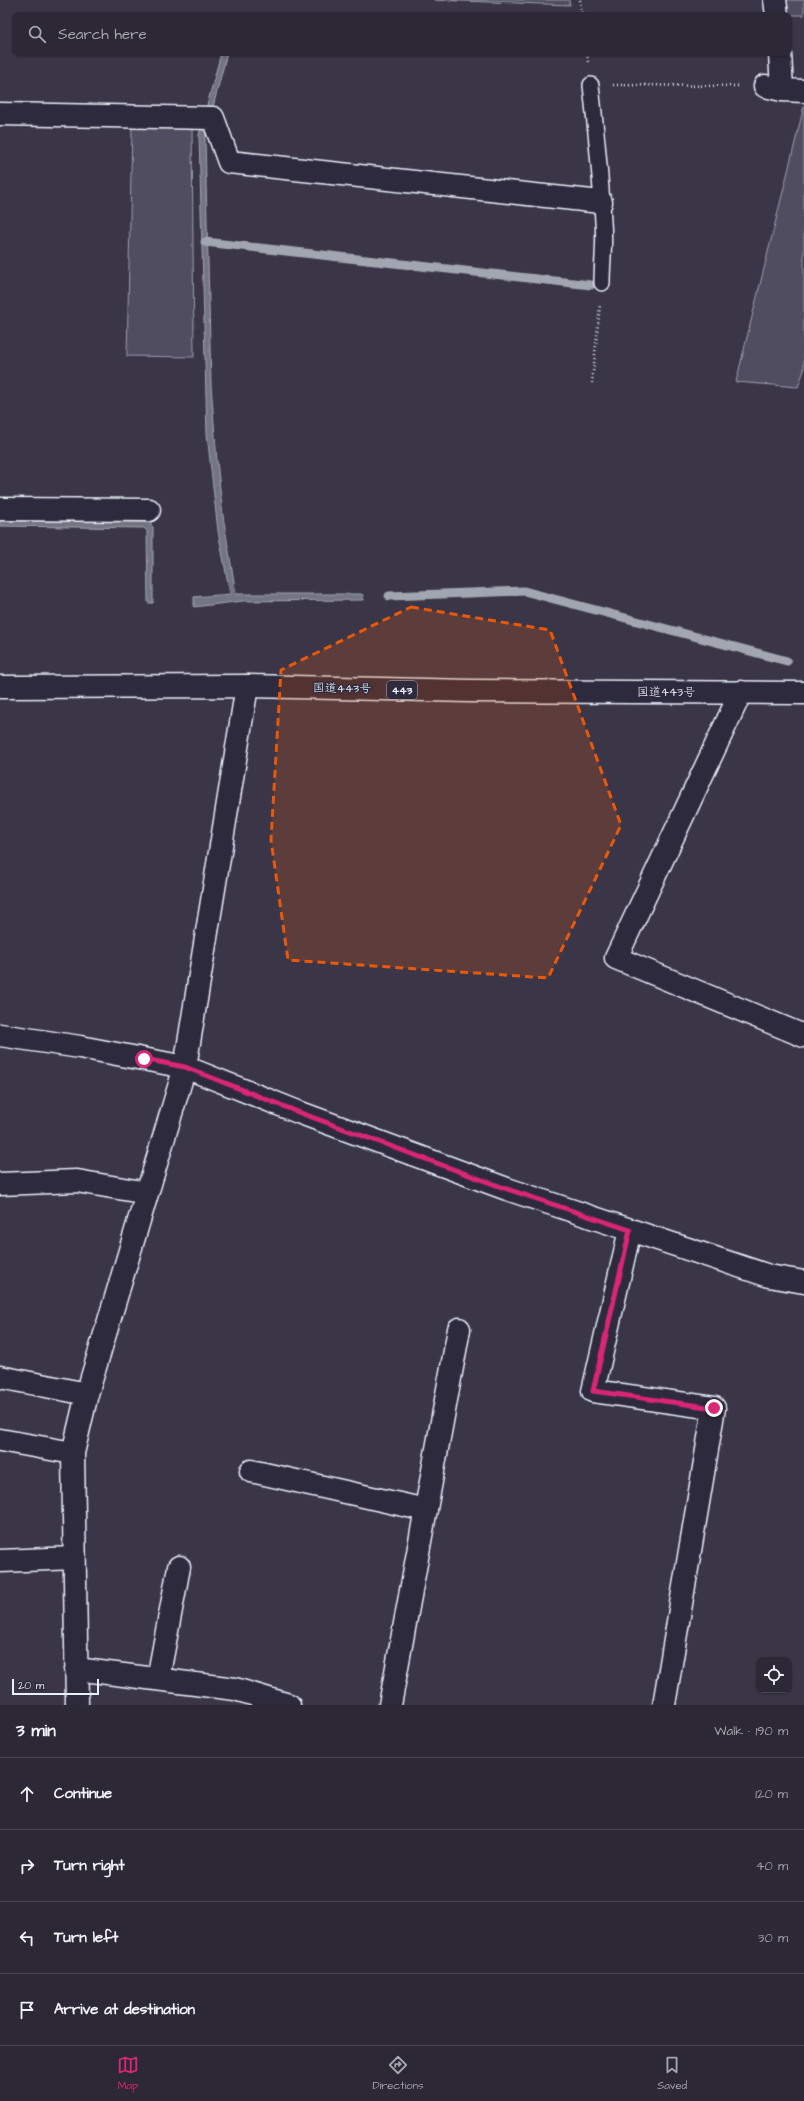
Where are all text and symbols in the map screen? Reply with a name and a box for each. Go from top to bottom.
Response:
search box [12,12,792,56]
icon: search [26,23,48,45]
text: Search here [58,24,147,45]
street label: 国道443号 [313,679,371,698]
road number: 443 [387,681,417,699]
street label: 国道443号 [637,684,695,701]
route start [135,1050,153,1068]
route end [705,1399,723,1417]
map controls [756,1657,792,1693]
button: locate [756,1657,792,1693]
scale bar [12,1677,99,1696]
text: 20 m [18,1678,44,1693]
text: 3 min [16,1719,56,1743]
text: Walk · 190 m [714,1722,788,1740]
icon: ahead [16,1783,38,1805]
text: Continue [54,1783,112,1804]
text: 120 m [755,1785,788,1803]
icon: right [16,1855,38,1877]
text: Turn right [54,1855,125,1876]
text: 40 m [756,1857,788,1875]
icon: left [16,1927,38,1949]
text: Turn left [54,1927,118,1948]
text: 30 m [758,1929,788,1947]
icon: arrive [16,1999,38,2021]
text: Arrive at destination [54,1999,195,2020]
tab: Map [117,2054,139,2093]
tab: Directions [372,2054,424,2093]
tab: Saved [657,2054,687,2093]

